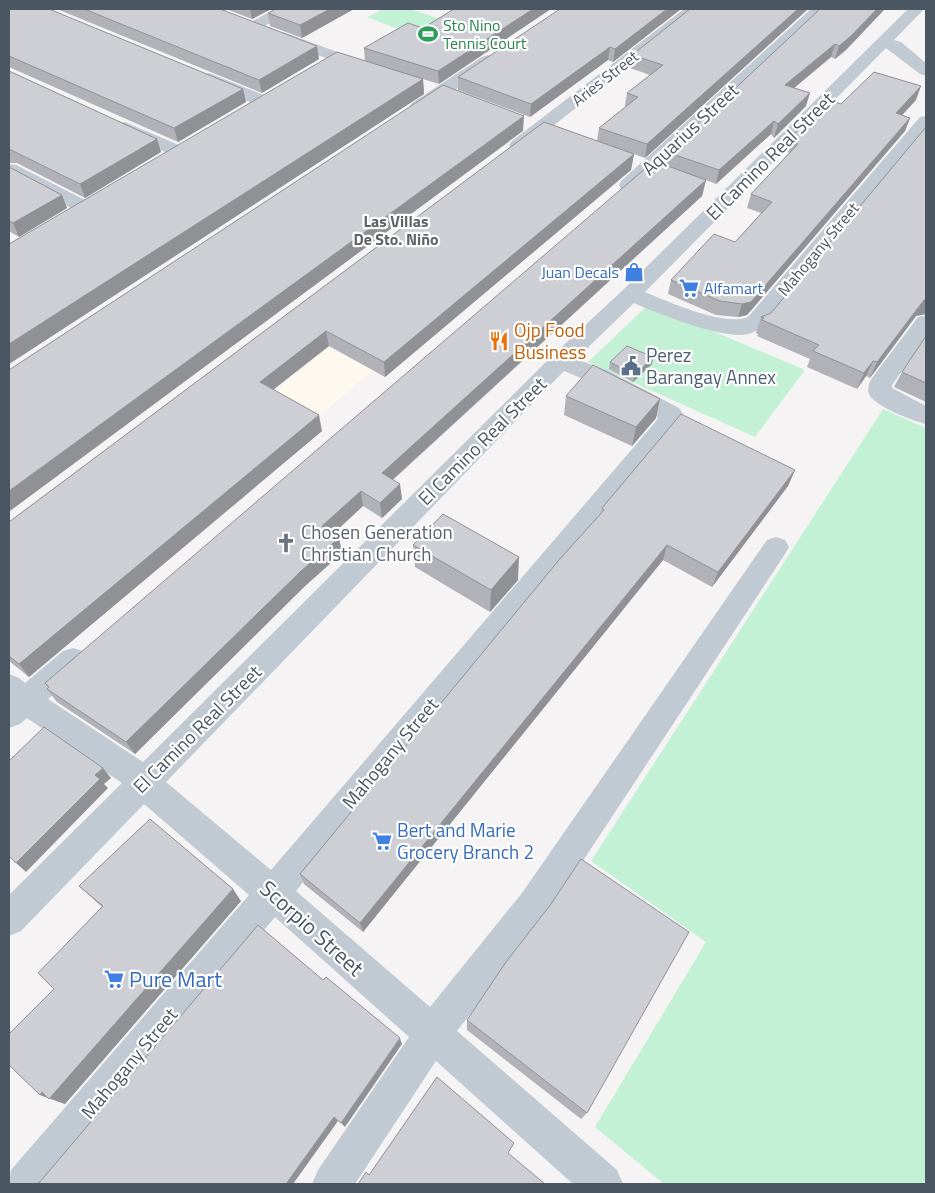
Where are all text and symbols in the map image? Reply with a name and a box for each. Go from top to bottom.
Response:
place label: Sto Nino Tennis Court [443,13,527,55]
sports icon: Sto Nino Tennis Court [417,23,439,45]
street label: Aries Street [567,44,644,112]
street label: Aquarius Street [635,76,745,181]
street label: El Camino Real Street [699,84,841,227]
street label: Mahogany Street [772,197,865,301]
district label: Las Villas De Sto. Niño [353,209,439,251]
place label: Juan Decals [541,260,619,284]
shop icon: Juan Decals [623,261,645,283]
place label: Alfamart [704,276,763,300]
supermarket icon: Alfamart [678,277,700,299]
place label: Ojp Food Business [514,315,586,366]
restaurant icon: Ojp Food Business [488,330,510,352]
place label: Perez Barangay Annex [646,340,776,391]
public building icon: Perez Barangay Annex [620,355,642,377]
street label: El Camino Real Street [411,369,553,512]
place label: Chosen Generation Christian Church [301,517,453,568]
church icon: Chosen Generation Christian Church [275,532,297,554]
street label: El Camino Real Street [126,657,268,800]
street label: Mahogany Street [334,690,445,815]
place label: Bert and Marie Grocery Branch 2 [397,815,534,866]
supermarket icon: Bert and Marie Grocery Branch 2 [371,830,393,852]
street label: Scorpio Street [252,872,372,984]
place label: Pure Mart [129,962,222,996]
supermarket icon: Pure Mart [103,968,125,990]
street label: Mahogany Street [73,1000,184,1125]

